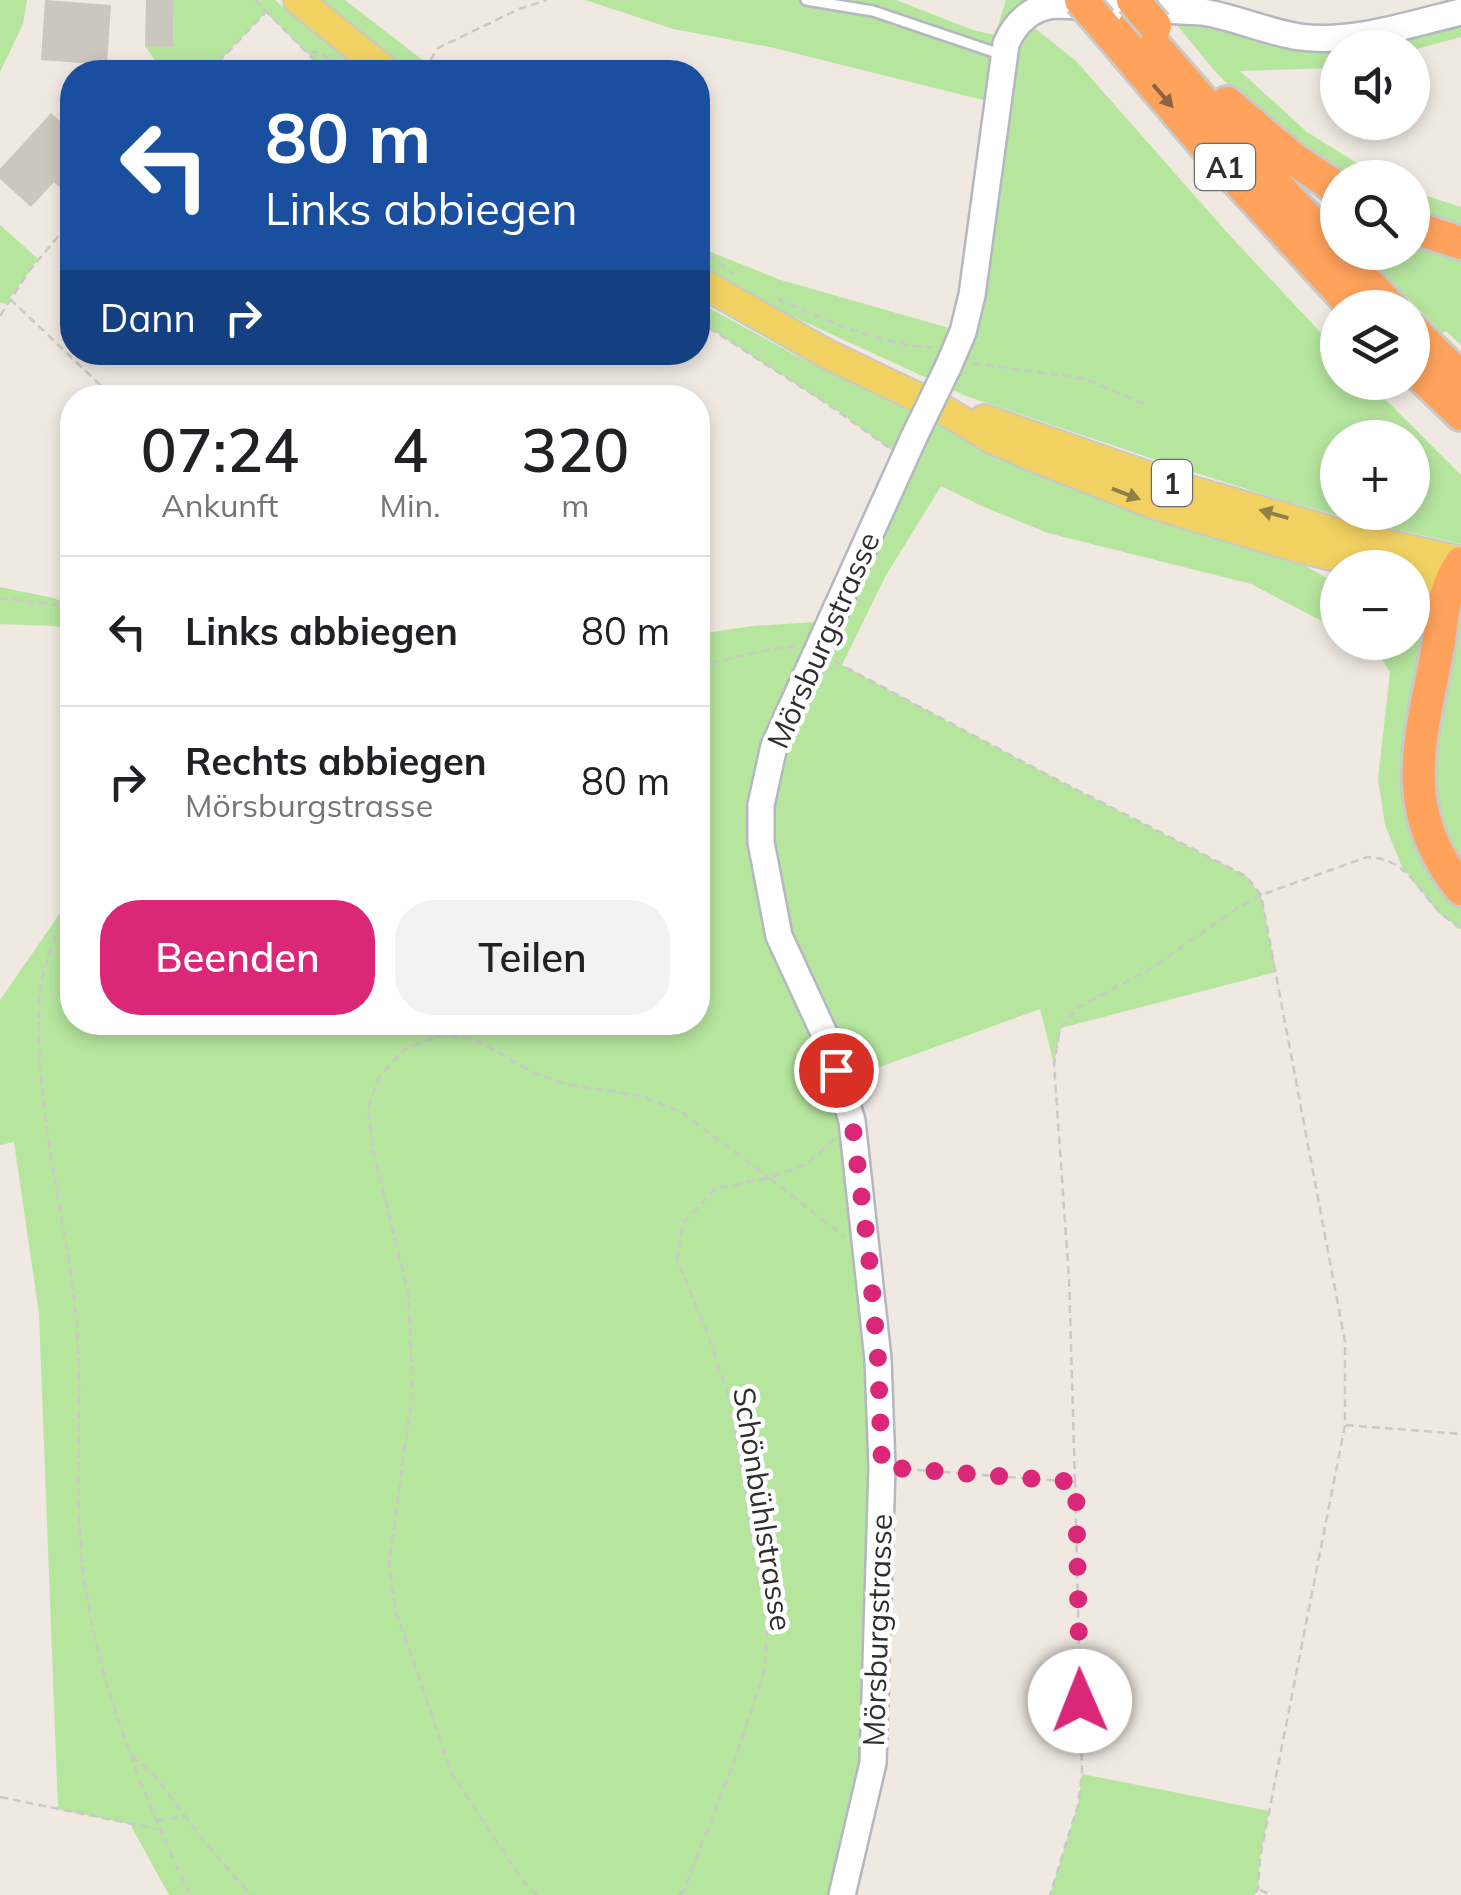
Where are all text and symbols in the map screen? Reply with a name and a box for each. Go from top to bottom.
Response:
map controls [1320,30,1430,660]
button: sound [1320,30,1430,140]
one-way arrow [1152,83,1174,108]
text: 80 m [265,93,431,181]
icon: left [100,100,230,230]
road number: A1 [1195,144,1255,190]
button: search [1320,160,1430,270]
text: Links abbiegen [265,180,578,236]
icon: right [216,290,271,345]
button: layers [1320,290,1430,400]
text: Dann [100,294,196,342]
text: 07:24 [141,412,299,487]
text: 4 [392,412,428,487]
text: 320 [521,412,629,487]
button: + [1320,420,1430,530]
road number: 1 [1152,460,1192,506]
text: Ankunft [161,485,278,525]
text: Min. [380,485,441,525]
text: m [561,485,589,525]
one-way arrow [1112,486,1142,502]
one-way arrow [1258,506,1289,521]
street label: Mörsburgstrasse [758,526,888,754]
button: − [1320,550,1430,660]
icon: left [100,604,155,659]
text: Links abbiegen [185,607,458,655]
text: 80 m [581,607,670,655]
text: Rechts abbiegen [185,737,487,785]
icon: right [100,754,155,809]
text: 80 m [581,757,670,805]
text: Mörsburgstrasse [185,785,433,825]
button: Beenden [100,900,375,1015]
button: Teilen [395,900,670,1015]
pin [794,1028,879,1113]
icon: arrive [809,1043,864,1098]
street label: Schönbühlstrasse [725,1385,801,1633]
street label: Mörsburgstrasse [854,1513,900,1747]
position arrow [1028,1649,1132,1753]

